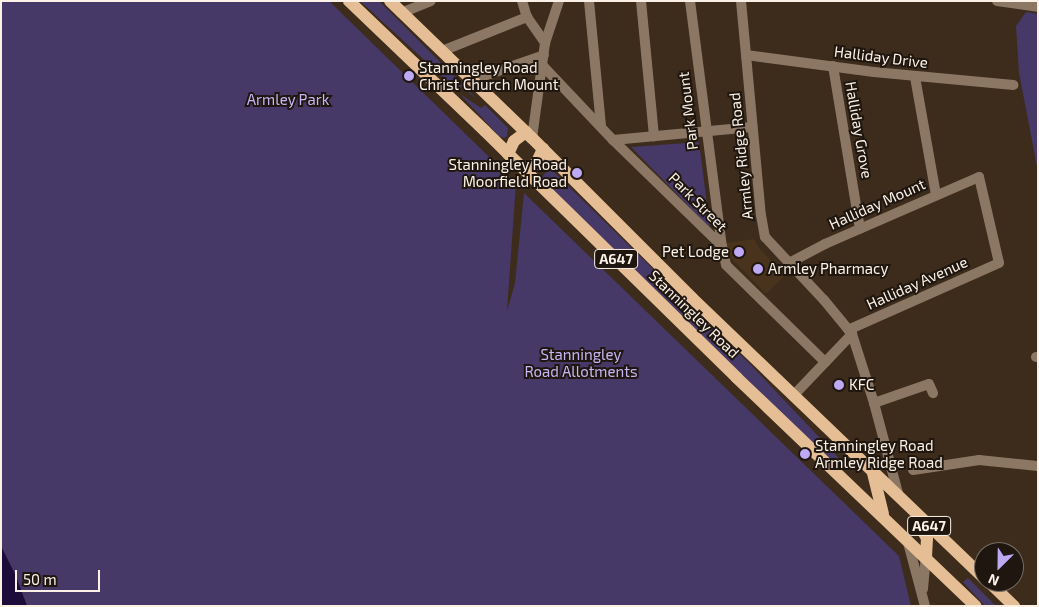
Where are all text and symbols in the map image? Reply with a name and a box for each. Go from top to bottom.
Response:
street label: Halliday Drive [833,42,929,72]
place label: Stanningley Road Christ Church Mount [419,58,558,93]
marker: Stanningley Road Christ Church Mount [403,70,415,82]
street label: Park Mount [674,71,702,151]
street label: Halliday Grove [842,80,876,180]
park label: Armley Park [247,91,329,109]
street label: Armley Ridge Road [725,91,757,221]
place label: Stanningley Road Moorfield Road [448,155,567,190]
marker: Stanningley Road Moorfield Road [571,167,583,179]
street label: Park Street [665,169,731,235]
street label: Halliday Mount [826,175,928,233]
place label: Pet Lodge [662,243,729,261]
marker: Pet Lodge [733,246,745,258]
road number: A647 [594,248,638,270]
street label: Halliday Avenue [863,253,971,313]
place label: Armley Pharmacy [768,260,889,278]
marker: Armley Pharmacy [752,263,764,275]
street label: Stanningley Road [645,266,743,362]
park label: Stanningley Road Allotments [524,345,638,380]
place label: KFC [849,376,874,394]
marker: KFC [833,379,845,391]
place label: Stanningley Road Armley Ridge Road [815,436,943,471]
marker: Stanningley Road Armley Ridge Road [799,448,811,460]
road number: A647 [906,514,952,538]
north arrow [974,542,1024,592]
scale bar [18,560,102,592]
text: 50 m [23,570,57,588]
text: N [985,571,1001,590]

